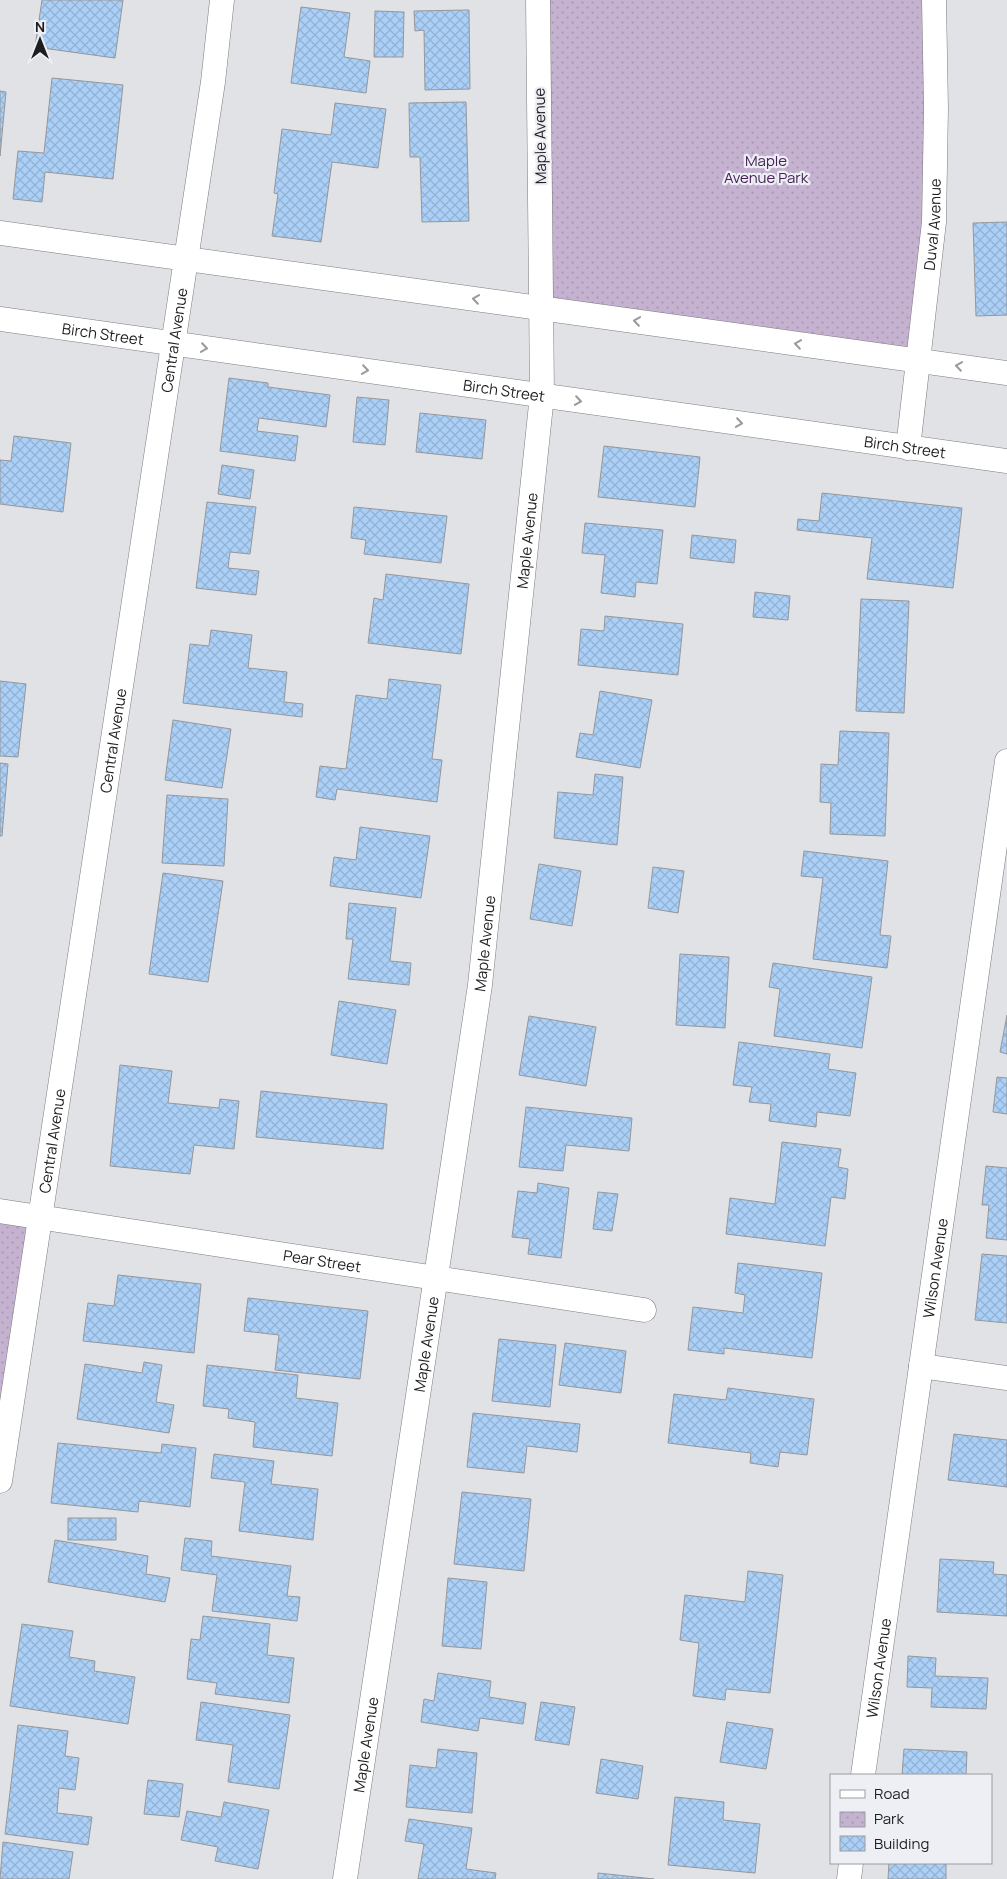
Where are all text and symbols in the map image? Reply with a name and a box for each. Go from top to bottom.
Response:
north arrow [15,15,65,65]
text: N [35,17,45,36]
street label: Maple Avenue [529,87,551,184]
park label: Maple Avenue Park [724,150,809,188]
street label: Duval Avenue [918,178,945,272]
street label: Central Avenue [155,286,192,394]
one-way arrow [472,294,480,304]
one-way arrow [632,316,640,327]
street label: Birch Street [61,317,145,350]
one-way arrow [793,339,802,349]
one-way arrow [201,342,209,353]
one-way arrow [954,361,962,372]
one-way arrow [361,365,369,375]
street label: Birch Street [462,374,546,406]
one-way arrow [574,395,582,405]
one-way arrow [735,418,743,428]
street label: Birch Street [863,430,947,463]
street label: Maple Avenue [511,491,542,590]
street label: Central Avenue [94,687,131,794]
street label: Maple Avenue [469,894,500,993]
street label: Central Avenue [33,1087,70,1195]
street label: Wilson Avenue [918,1216,953,1319]
street label: Pear Street [282,1244,363,1277]
street label: Maple Avenue [408,1295,443,1393]
street label: Wilson Avenue [861,1616,896,1719]
street label: Maple Avenue [348,1695,383,1794]
legend [830,1774,992,1864]
text: Road [874,1783,910,1804]
text: Park [874,1808,904,1829]
text: Building [874,1833,929,1854]

